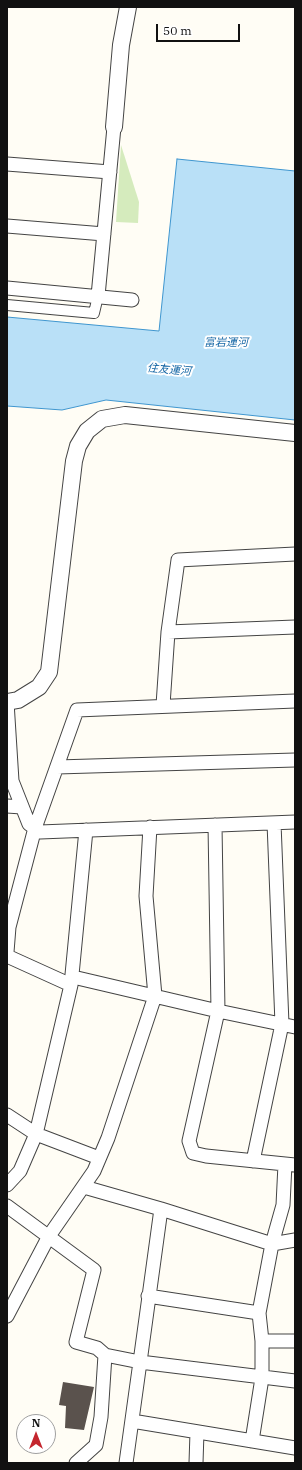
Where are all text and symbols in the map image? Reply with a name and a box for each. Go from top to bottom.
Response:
scale bar [158,16,242,42]
text: 50 m [163,23,192,38]
water label: 富岩運河 [204,336,248,350]
water label: 住友運河 [147,362,191,378]
north arrow [16,1414,56,1454]
text: N [32,1416,40,1430]

